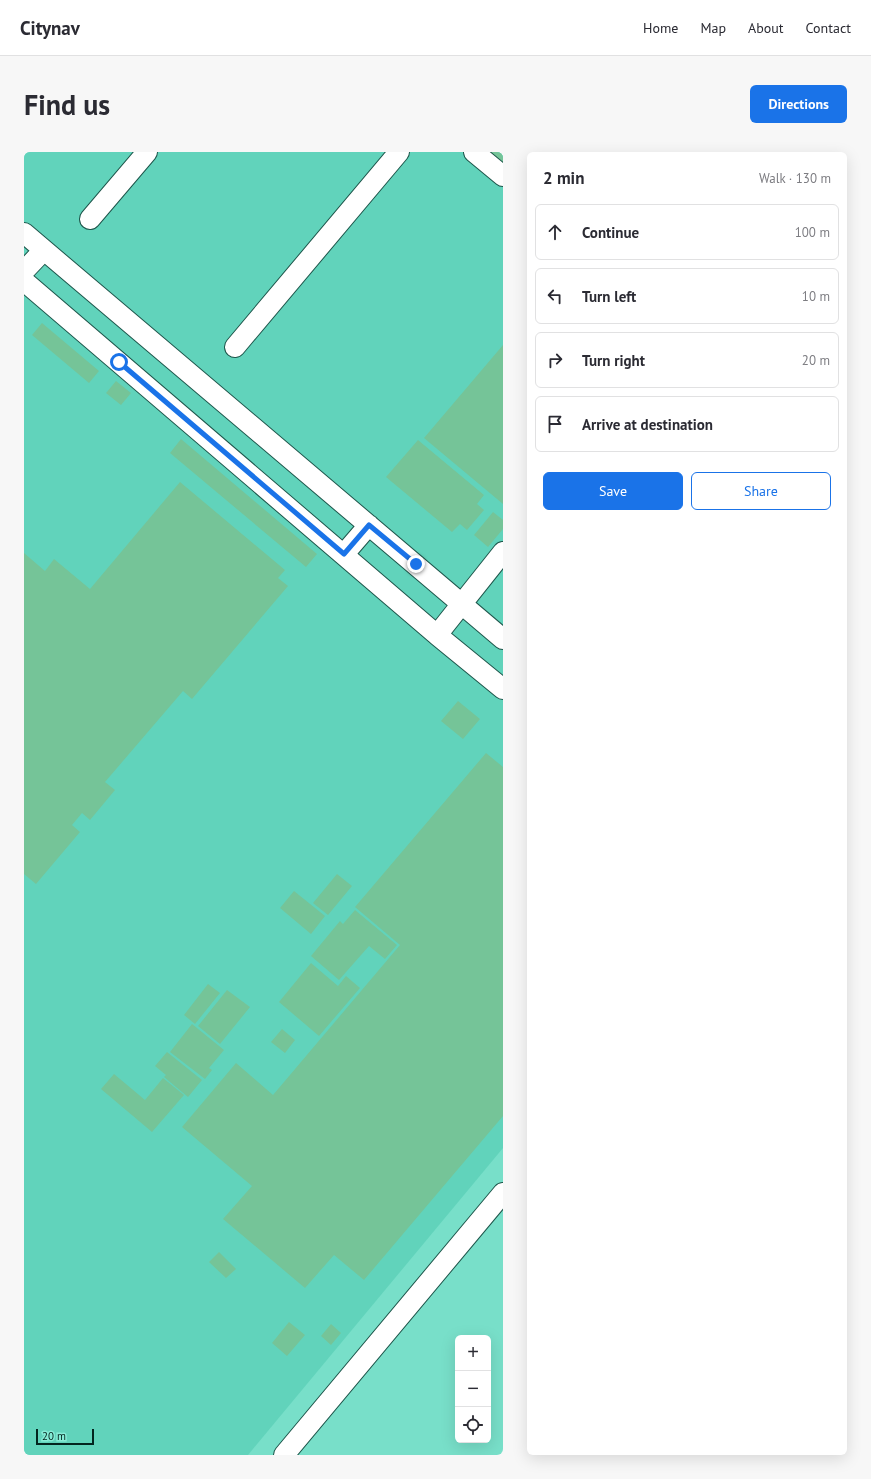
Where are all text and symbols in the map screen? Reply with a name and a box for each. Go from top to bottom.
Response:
text: Citynav [20,16,80,40]
text: Home [643,19,678,37]
text: Map [700,19,726,37]
text: About [748,19,784,37]
text: Contact [806,19,851,37]
button: Directions [750,85,847,123]
text: Find us [24,86,110,123]
text: 2 min [543,167,584,189]
text: Walk · 130 m [759,170,831,187]
icon: ahead [544,221,566,243]
text: Continue [582,223,639,242]
text: 100 m [795,224,830,241]
icon: left [544,285,566,307]
text: Turn left [582,287,636,306]
text: 10 m [802,288,830,305]
icon: right [544,349,566,371]
text: Turn right [582,351,645,370]
text: 20 m [802,352,830,369]
route start [110,353,128,371]
icon: arrive [544,413,566,435]
text: Arrive at destination [582,415,713,434]
button: Save [543,472,683,510]
button: Share [691,472,831,510]
route end [407,555,425,573]
map controls [455,1335,491,1443]
button: + [455,1335,491,1371]
button: − [455,1371,491,1407]
button: locate [455,1407,491,1443]
scale bar [36,1427,94,1446]
text: 20 m [42,1429,66,1443]

